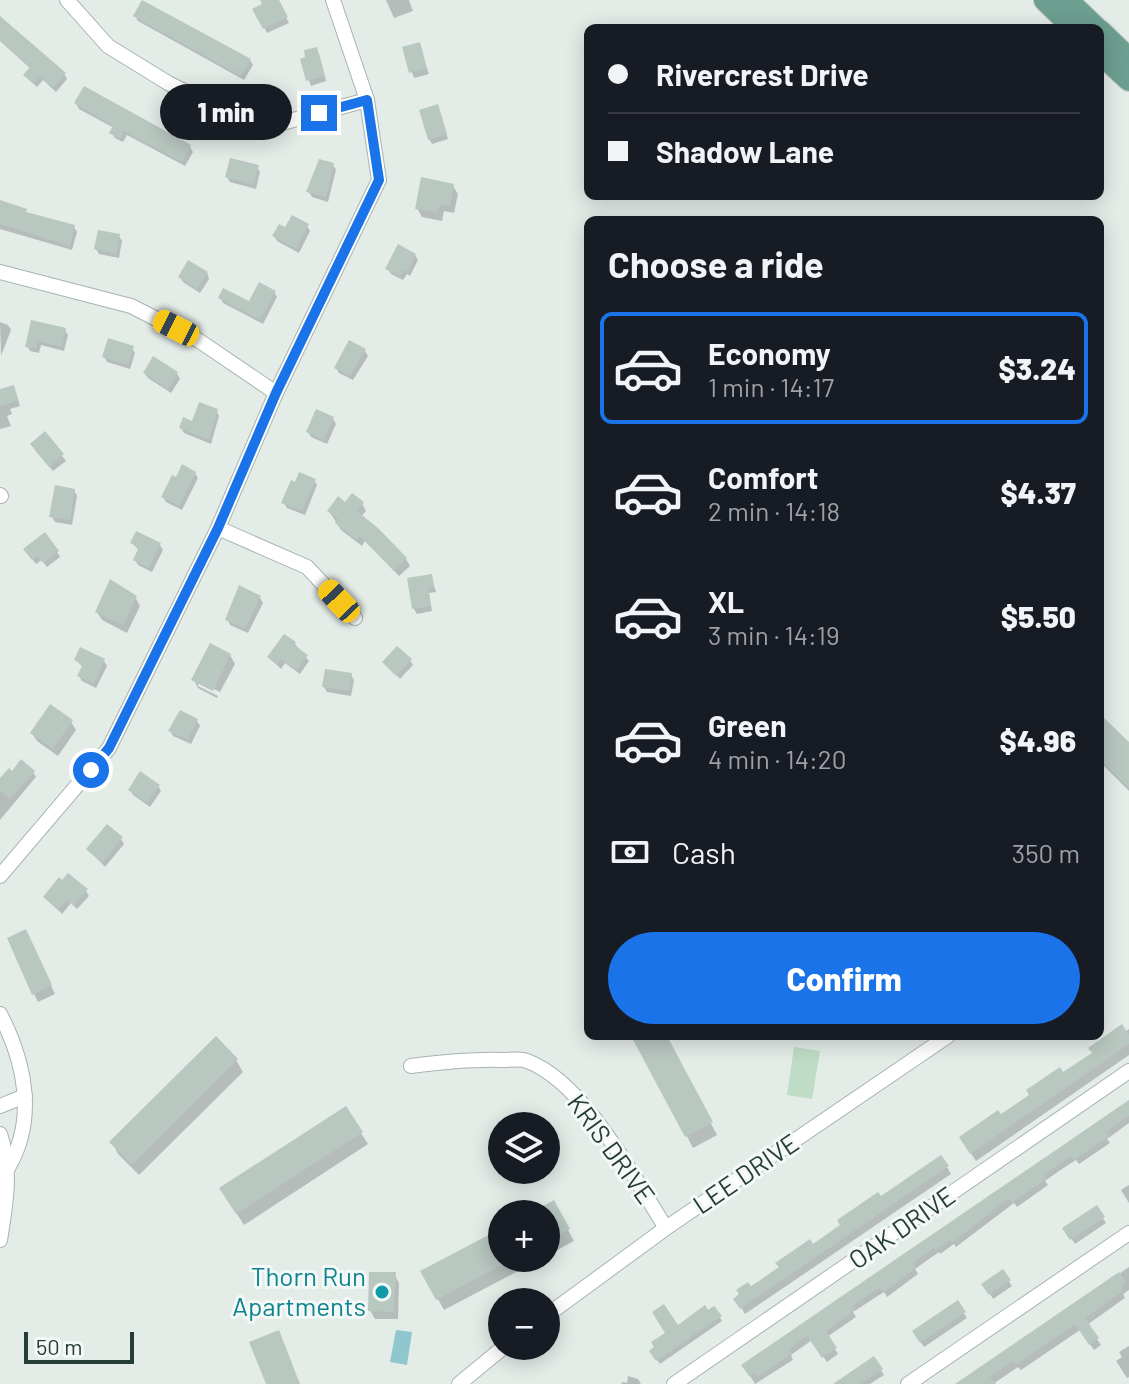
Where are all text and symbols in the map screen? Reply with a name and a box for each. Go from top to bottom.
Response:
text: Rivercrest Drive [656,56,869,92]
callout: 1 min [159,85,291,141]
route end [301,95,337,131]
text: 1 min [197,96,255,127]
text: Shadow Lane [656,133,834,169]
text: Choose a ride [608,242,824,285]
car [149,306,203,350]
icon: car [612,332,684,404]
text: Economy [708,335,831,371]
text: $3.24 [999,350,1076,386]
text: 1 min · 14:17 [708,371,834,402]
icon: car [612,456,684,528]
text: Comfort [708,459,818,495]
text: $4.37 [1000,474,1076,510]
text: 2 min · 14:18 [708,495,840,526]
car [314,575,364,627]
icon: car [612,580,684,652]
text: XL [708,583,744,619]
text: $5.50 [1001,598,1076,634]
text: 3 min · 14:19 [708,619,839,650]
icon: car [612,704,684,776]
text: Green [708,707,787,743]
text: $4.96 [1000,722,1076,758]
text: 4 min · 14:20 [708,743,846,774]
route start [73,752,109,788]
icon: cash [608,830,652,874]
text: Cash [672,834,736,870]
text: 350 m [1012,837,1080,868]
button: Confirm [608,932,1080,1024]
street label: KRIS DRIVE [562,1087,662,1209]
map controls [488,1112,560,1360]
button: layers [488,1112,560,1184]
street label: LEE DRIVE [686,1126,804,1219]
street label: OAK DRIVE [842,1179,960,1275]
button: + [488,1200,560,1272]
place label: Thorn Run Apartments [232,1260,366,1321]
marker: Thorn Run Apartments [373,1283,391,1301]
button: − [488,1288,560,1360]
scale bar [24,1328,134,1364]
text: 50 m [36,1333,82,1359]

